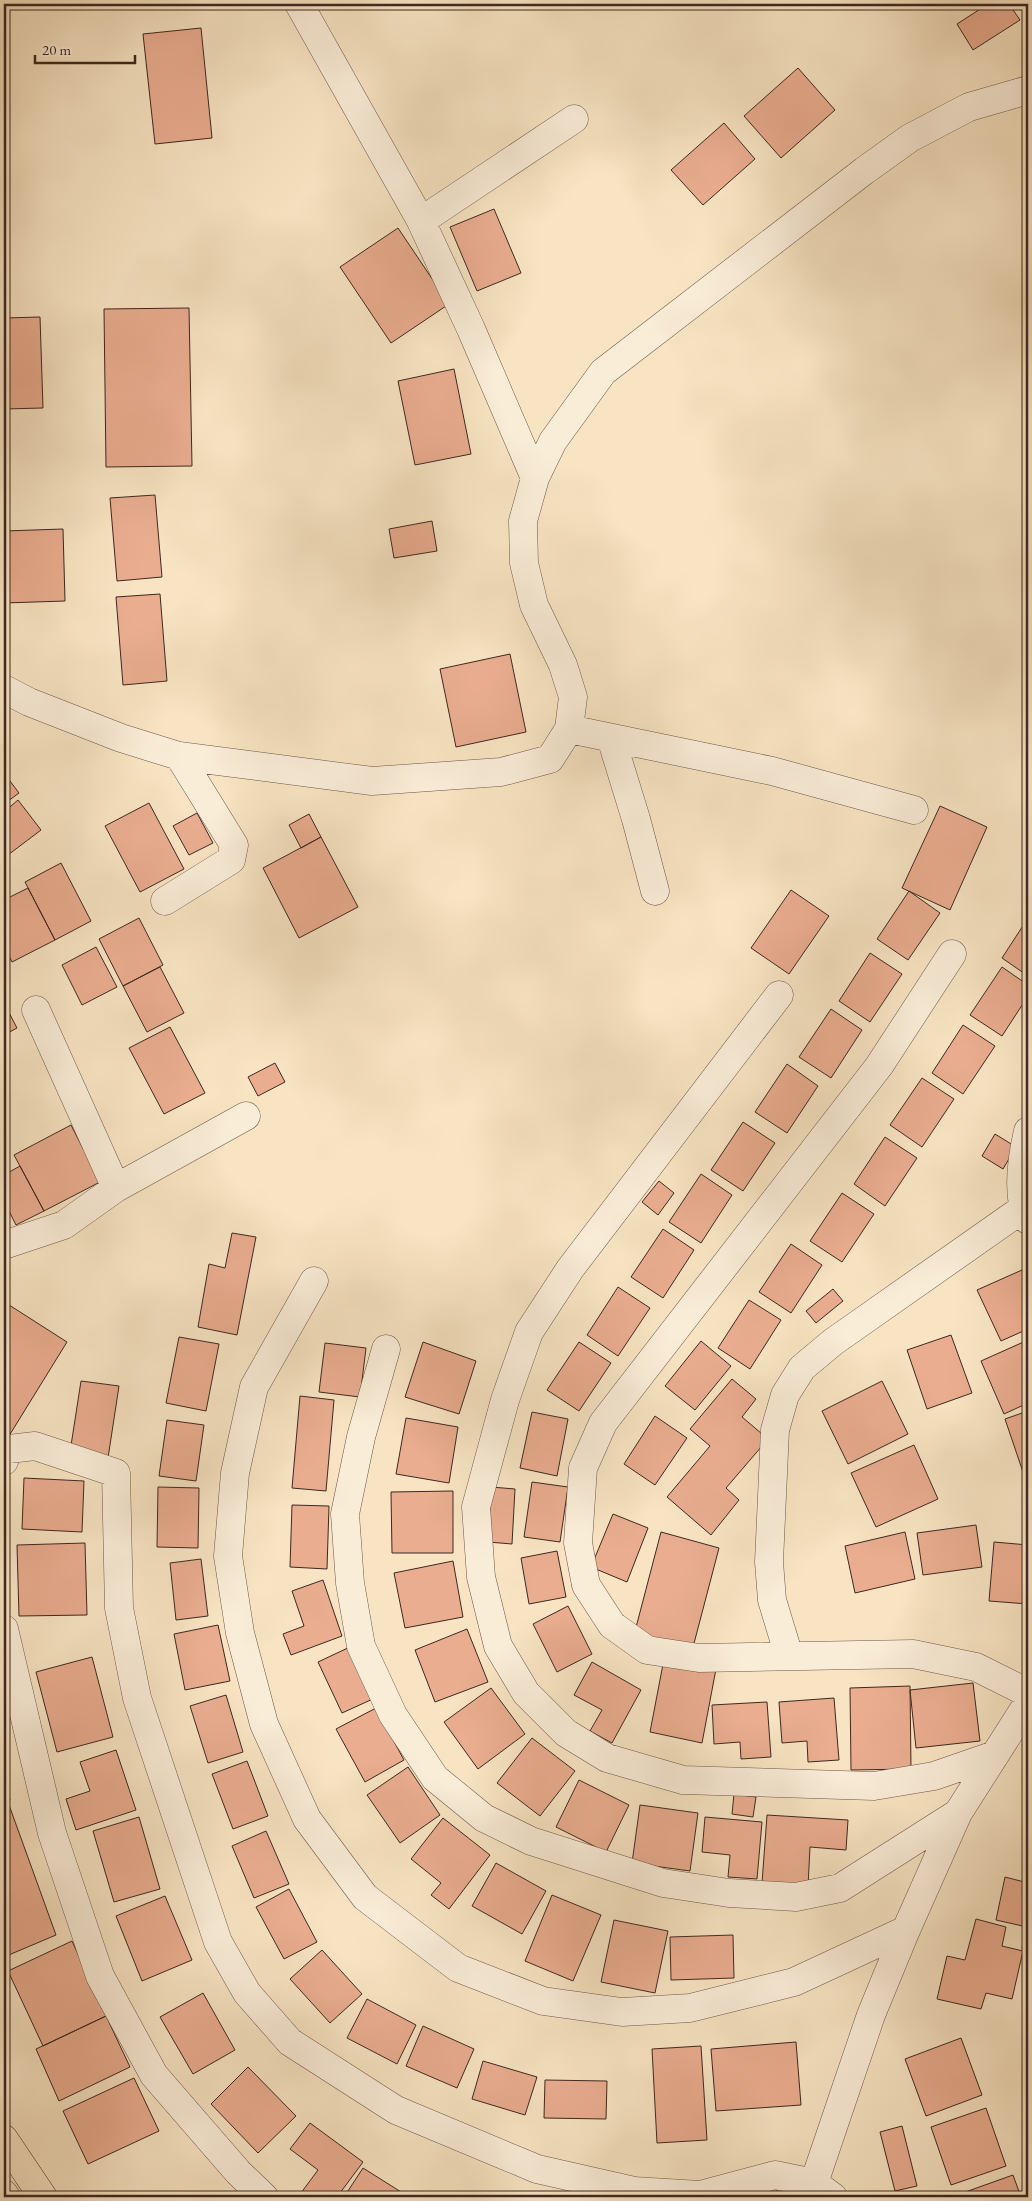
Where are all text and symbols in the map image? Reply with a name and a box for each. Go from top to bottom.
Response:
scale bar [35,32,135,64]
text: 20 m [42,40,71,59]

